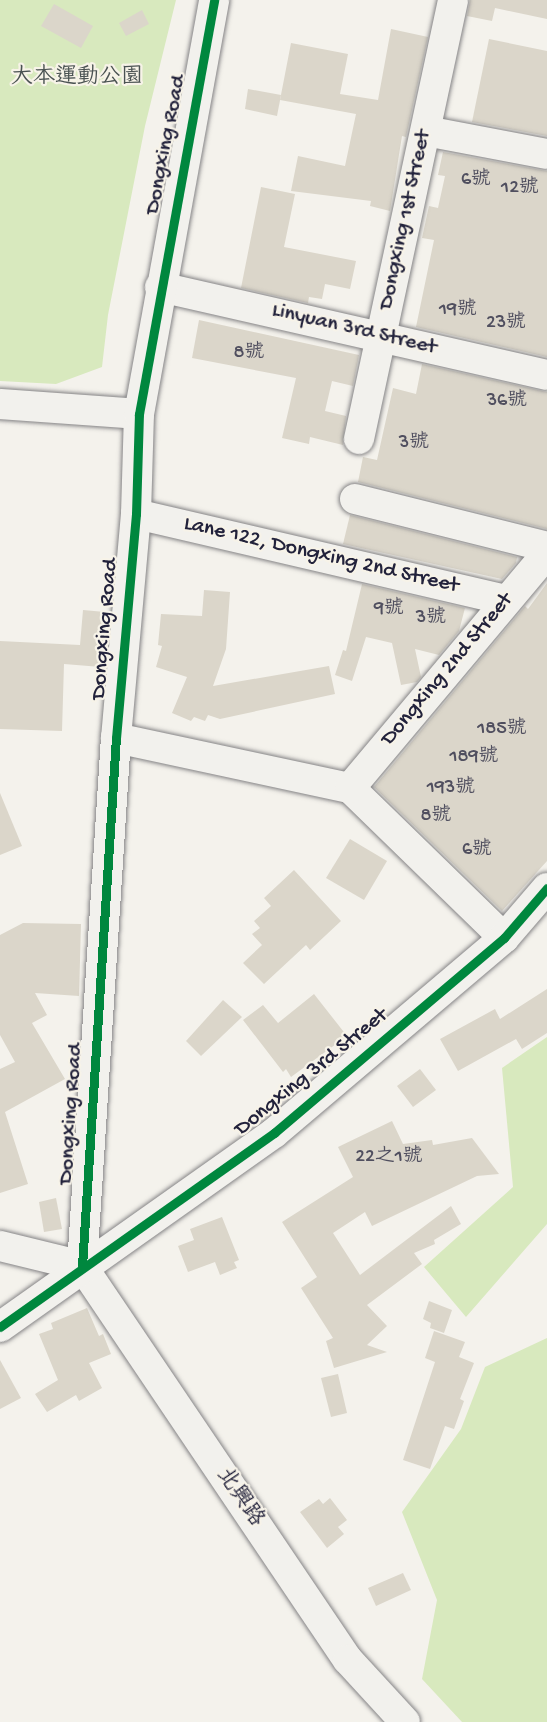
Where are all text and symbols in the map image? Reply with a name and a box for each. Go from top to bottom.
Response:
park label: 大本運動公園 [11,66,143,92]
street label: Dongxing Road [141,73,193,217]
street label: Dongxing 1st Street [374,128,438,312]
house number: 6號 [461,168,491,192]
house number: 12號 [501,176,539,200]
street label: Linyuan 3rd Street [269,298,439,362]
house number: 19號 [439,298,477,322]
house number: 23號 [486,311,526,335]
house number: 8號 [234,341,264,365]
house number: 36號 [487,389,527,413]
house number: 3號 [399,431,429,455]
street label: Lane 122, Dongxing 2nd Street [181,512,461,600]
street label: Dongxing Road [87,557,125,701]
street label: Dongxing 2nd Street [376,588,520,752]
house number: 9號 [374,597,404,621]
house number: 3號 [416,606,446,630]
house number: 185號 [477,717,527,741]
house number: 189號 [449,745,499,769]
house number: 193號 [427,776,475,800]
house number: 8號 [421,804,451,828]
house number: 6號 [462,838,492,862]
street label: Dongxing 3rd Street [230,1003,394,1143]
street label: Dongxing Road [54,1043,90,1185]
house number: 22之1號 [355,1145,423,1169]
street label: 北興路 [210,1463,268,1533]

